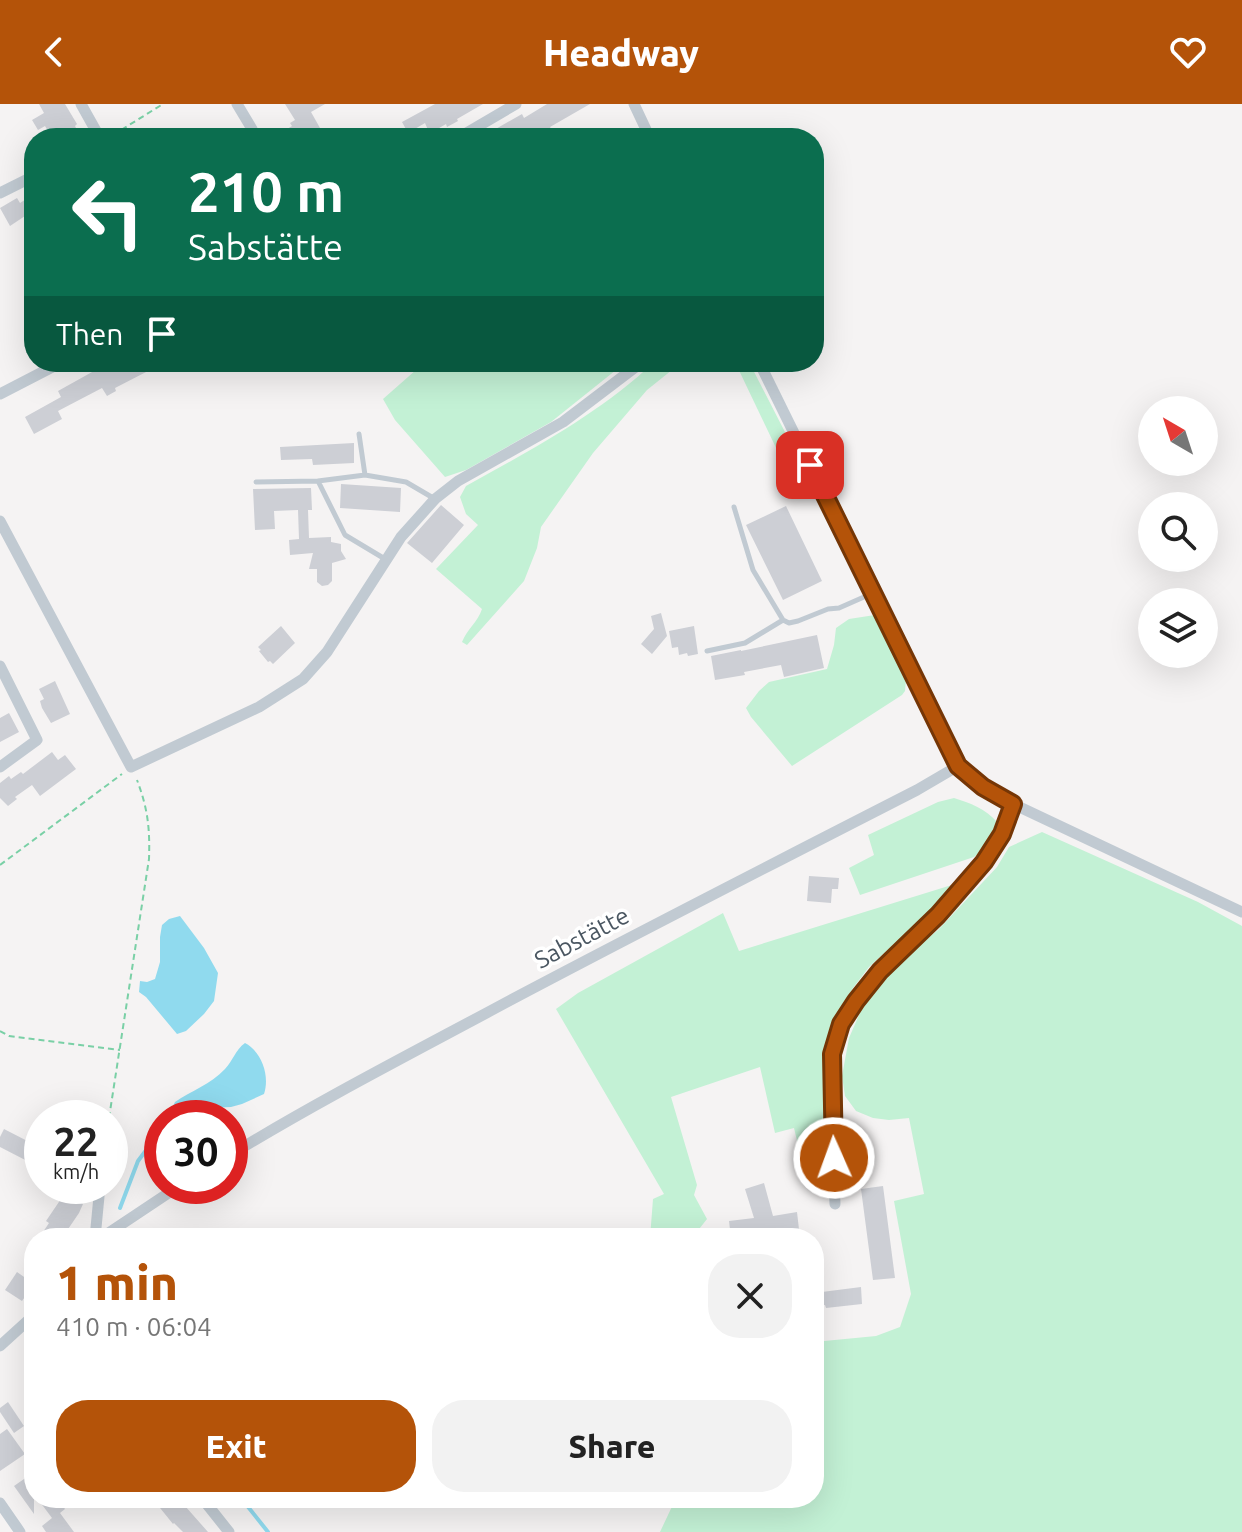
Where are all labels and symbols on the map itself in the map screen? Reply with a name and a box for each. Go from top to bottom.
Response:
north arrow [1138,396,1218,476]
pin [776,431,844,499]
street label: Sabstätte [530,901,634,974]
speed limit sign: 30 [144,1100,248,1204]
position arrow [792,1116,876,1200]

